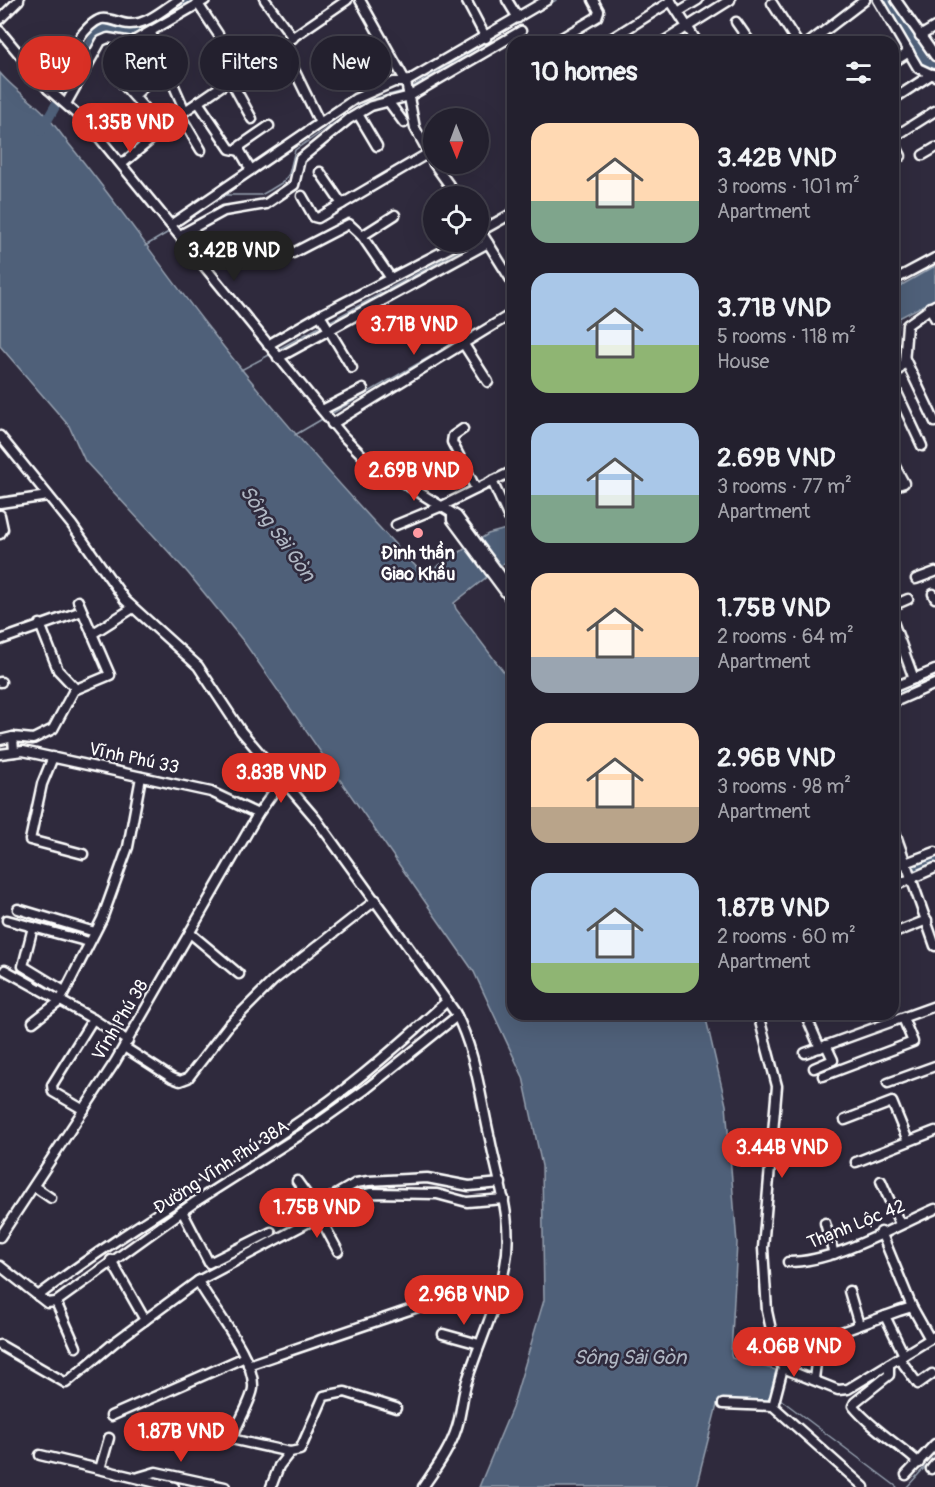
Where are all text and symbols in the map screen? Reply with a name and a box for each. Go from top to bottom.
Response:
chip: Buy [18,36,91,90]
chip: Rent [103,36,188,90]
chip: Filters [200,36,299,90]
chip: New [311,36,391,90]
text: 10 homes [531,56,637,88]
icon: filters [842,56,875,89]
pin: 1.35B VND [61,103,199,154]
north arrow [423,108,489,174]
map controls [423,108,489,252]
text: 1.35B VND [86,110,174,135]
text: 3.42B VND [717,142,837,174]
icon: home [579,147,651,219]
text: 3 rooms · 101 m² [717,174,860,199]
button: locate [423,186,489,252]
text: Apartment [717,199,810,224]
pin: 3.42B VND [165,231,303,282]
text: 3.42B VND [188,238,280,263]
text: 3.71B VND [717,292,831,324]
icon: home [579,297,651,369]
pin: 3.71B VND [345,305,483,356]
text: 3.71B VND [370,312,458,337]
text: 5 rooms · 118 m² [717,324,856,349]
text: House [717,349,769,374]
text: 2.69B VND [717,442,836,474]
icon: home [579,447,651,519]
pin: 2.69B VND [345,451,483,502]
text: 2.69B VND [368,458,460,483]
text: 3 rooms · 77 m² [717,474,852,499]
water label: Sông Sài Gòn [234,480,322,588]
text: Apartment [717,499,810,524]
marker: Đình thần Giao Khẩu [411,526,425,540]
place label: Đình thần Giao Khẩu [381,540,455,586]
text: 1.75B VND [717,592,831,624]
icon: home [579,597,651,669]
text: 2 rooms · 64 m² [717,624,854,649]
text: Apartment [717,649,810,674]
street label: Vĩnh Phú 33 [87,738,181,779]
text: 2.96B VND [717,742,836,774]
icon: home [579,747,651,819]
pin: 3.83B VND [212,753,350,804]
text: 3.83B VND [236,760,326,785]
text: 3 rooms · 98 m² [717,774,851,799]
text: Apartment [717,799,810,824]
text: 1.87B VND [717,892,830,924]
icon: home [579,897,651,969]
text: 2 rooms · 60 m² [717,924,856,949]
text: Apartment [717,949,810,974]
street label: Vĩnh Phú 38 [87,976,154,1065]
street label: Đường Vĩnh Phú 38A [149,1115,294,1220]
pin: 3.44B VND [713,1128,851,1179]
text: 3.44B VND [736,1135,828,1160]
pin: 1.75B VND [248,1188,386,1239]
street label: Thạnh Lộc 42 [804,1194,909,1255]
text: 1.75B VND [273,1195,361,1220]
pin: 2.96B VND [395,1275,533,1326]
text: 2.96B VND [418,1282,510,1307]
pin: 4.06B VND [725,1327,863,1378]
text: 4.06B VND [747,1334,841,1359]
water label: Sông Sài Gòn [574,1345,688,1370]
pin: 1.87B VND [112,1412,250,1463]
text: 1.87B VND [138,1419,224,1444]

